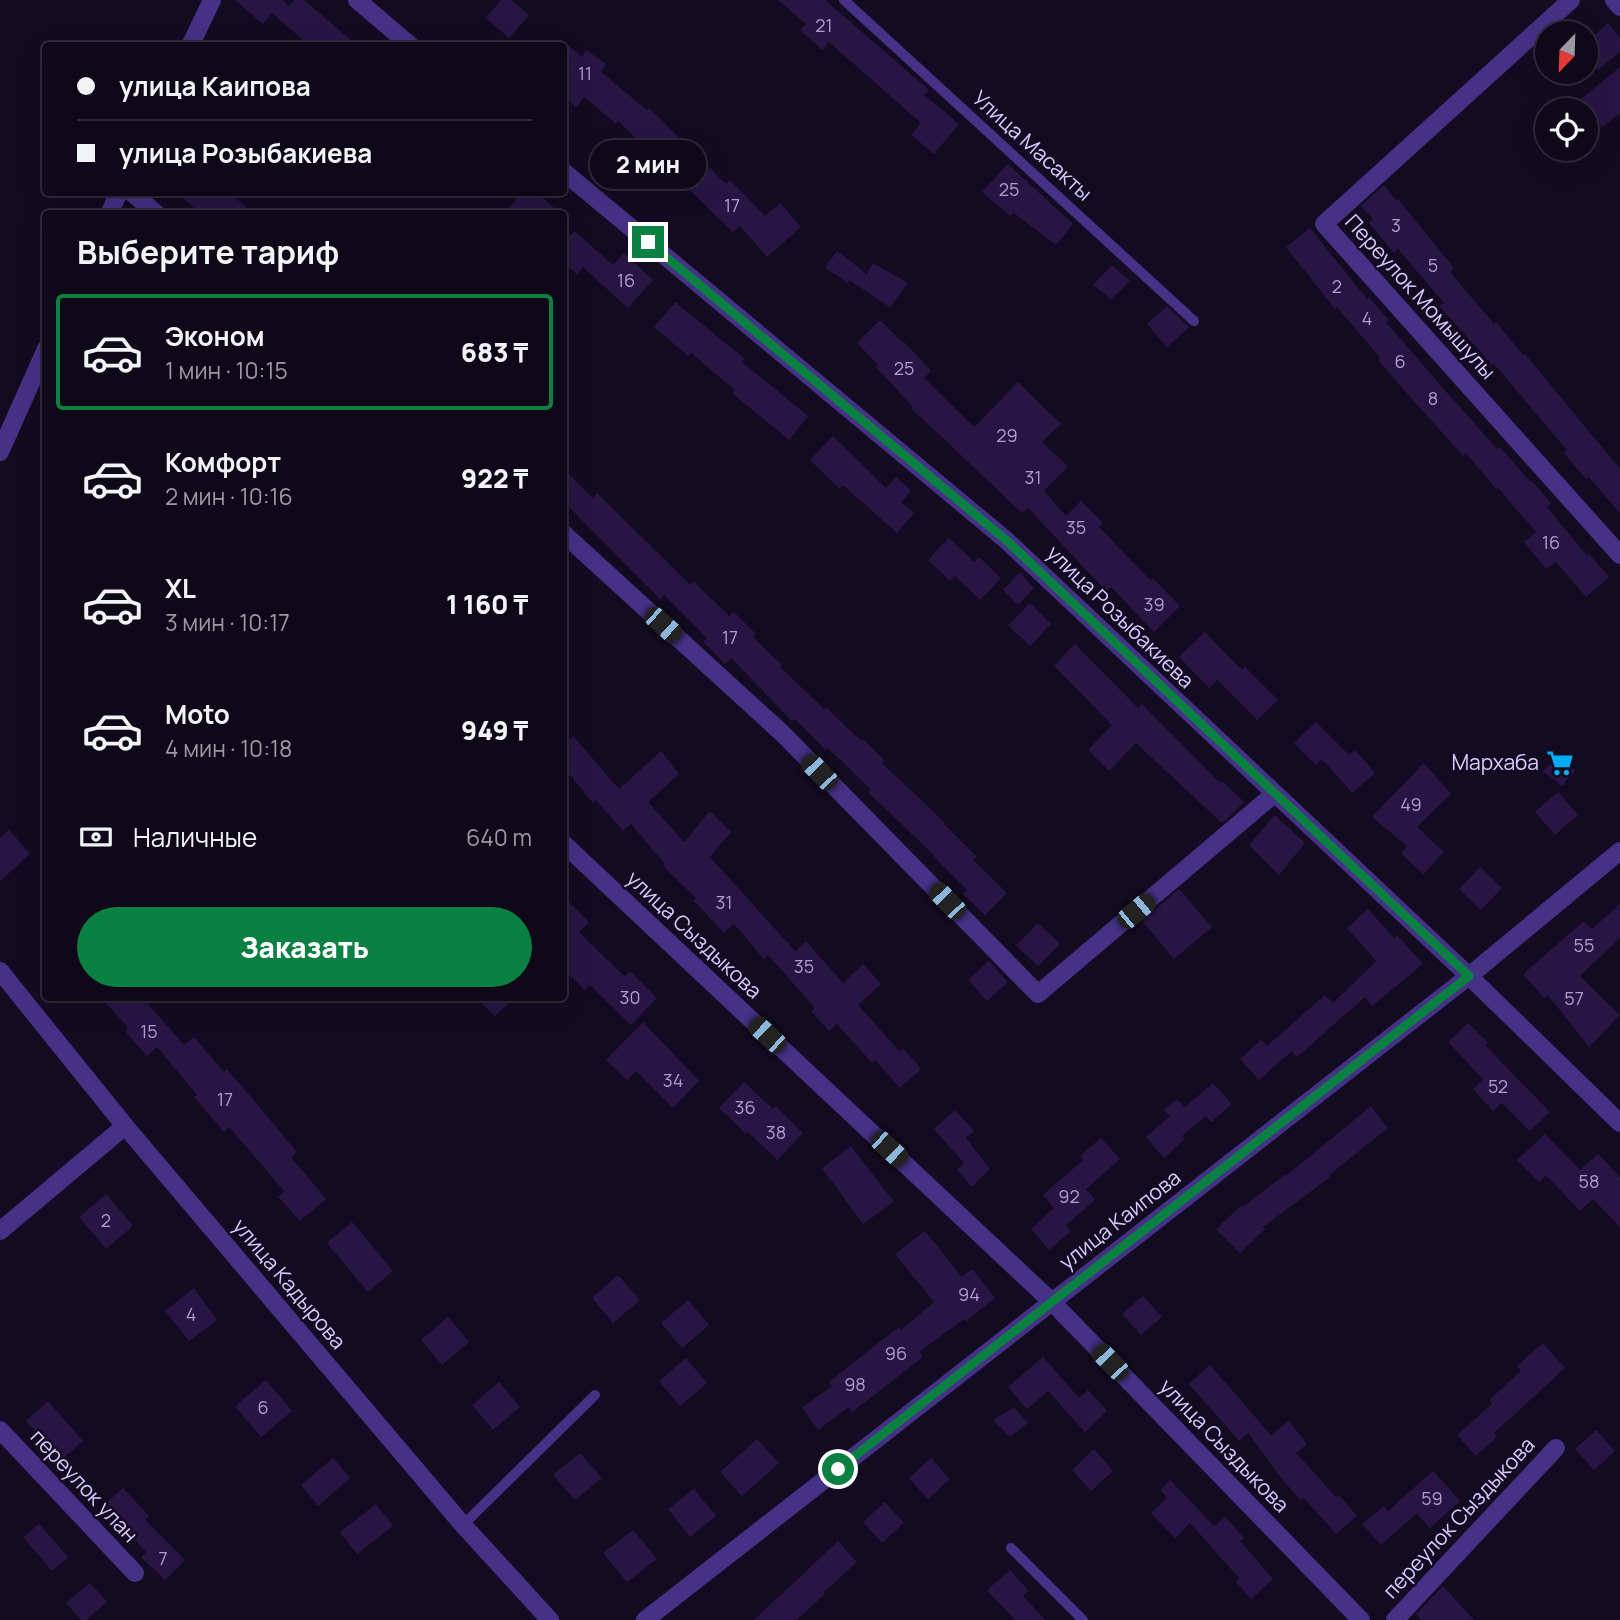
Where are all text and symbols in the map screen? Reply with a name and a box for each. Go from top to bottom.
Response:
house number: 21 [815,13,833,37]
north arrow [1535,21,1598,84]
map controls [1535,21,1598,161]
house number: 11 [578,61,592,85]
text: улица Каипова [119,68,311,104]
street label: Улица Масакты [967,84,1098,206]
button: locate [1535,98,1598,161]
text: улица Розыбакиева [119,135,372,171]
callout: 2 мин [590,140,706,190]
text: 2 мин [616,148,680,180]
house number: 25 [999,177,1019,201]
house number: 17 [724,193,740,217]
street label: Переулок Момышулы [1339,208,1502,385]
house number: 3 [1391,213,1401,237]
route end [632,226,664,258]
text: Выберите тариф [77,230,339,274]
house number: 5 [1428,253,1438,277]
house number: 16 [617,268,635,292]
house number: 2 [1332,274,1342,298]
house number: 4 [1362,306,1372,330]
text: Эконом [165,318,265,354]
icon: car [81,321,144,384]
text: 683 ₸ [461,334,528,370]
house number: 6 [1394,349,1406,373]
text: 1 мин · 10:15 [165,354,288,386]
house number: 25 [894,356,914,380]
house number: 8 [1428,386,1438,410]
house number: 29 [996,423,1018,447]
text: Комфорт [165,444,281,480]
icon: car [81,447,144,510]
text: 922 ₸ [461,460,528,496]
house number: 31 [1025,465,1041,489]
text: 2 мин · 10:16 [165,480,293,512]
house number: 35 [1066,515,1086,539]
house number: 16 [1542,530,1560,554]
street label: улица Розыбакиева [1041,539,1200,694]
text: XL [165,570,196,606]
icon: car [81,573,144,636]
text: 1 160 ₸ [446,586,528,622]
house number: 39 [1143,592,1165,616]
car [641,603,686,647]
text: 3 мин · 10:17 [165,606,290,638]
house number: 17 [722,625,738,649]
text: Moto [165,696,230,732]
icon: car [81,699,144,762]
text: 949 ₸ [461,712,528,748]
text: 4 мин · 10:18 [165,732,292,764]
place label: Мархаба [1451,748,1539,776]
supermarket icon: Мархаба [1545,748,1575,778]
car [797,750,842,794]
house number: 49 [1400,792,1422,816]
icon: cash [77,818,115,856]
text: Наличные [133,819,257,855]
text: 640 m [466,821,532,853]
street label: улица Сыздыкова [621,864,768,1004]
car [925,879,970,923]
car [1114,889,1159,933]
house number: 31 [716,890,732,914]
button: Заказать [77,907,532,987]
house number: 55 [1574,933,1594,957]
house number: 35 [794,954,814,978]
house number: 30 [620,985,640,1009]
house number: 57 [1564,986,1584,1010]
car [745,1013,790,1057]
house number: 15 [140,1019,158,1043]
house number: 34 [663,1068,683,1092]
house number: 52 [1488,1074,1508,1098]
house number: 17 [217,1087,233,1111]
house number: 36 [734,1095,756,1119]
house number: 38 [766,1120,786,1144]
car [867,1127,912,1171]
street label: улица Каипова [1053,1163,1186,1275]
house number: 58 [1579,1169,1599,1193]
house number: 92 [1058,1184,1080,1208]
house number: 2 [101,1208,111,1232]
street label: улица Кадырова [227,1212,353,1354]
house number: 94 [958,1282,980,1306]
house number: 4 [186,1302,196,1326]
car [1088,1340,1133,1384]
house number: 96 [885,1341,907,1365]
house number: 98 [844,1372,866,1396]
street label: улица Сыздыкова [1154,1372,1296,1518]
house number: 6 [257,1395,269,1419]
street label: переулок улан [25,1423,145,1548]
street label: переулок Сыздыкова [1376,1431,1540,1604]
route start [822,1453,854,1485]
house number: 59 [1421,1486,1443,1510]
house number: 7 [158,1546,168,1570]

